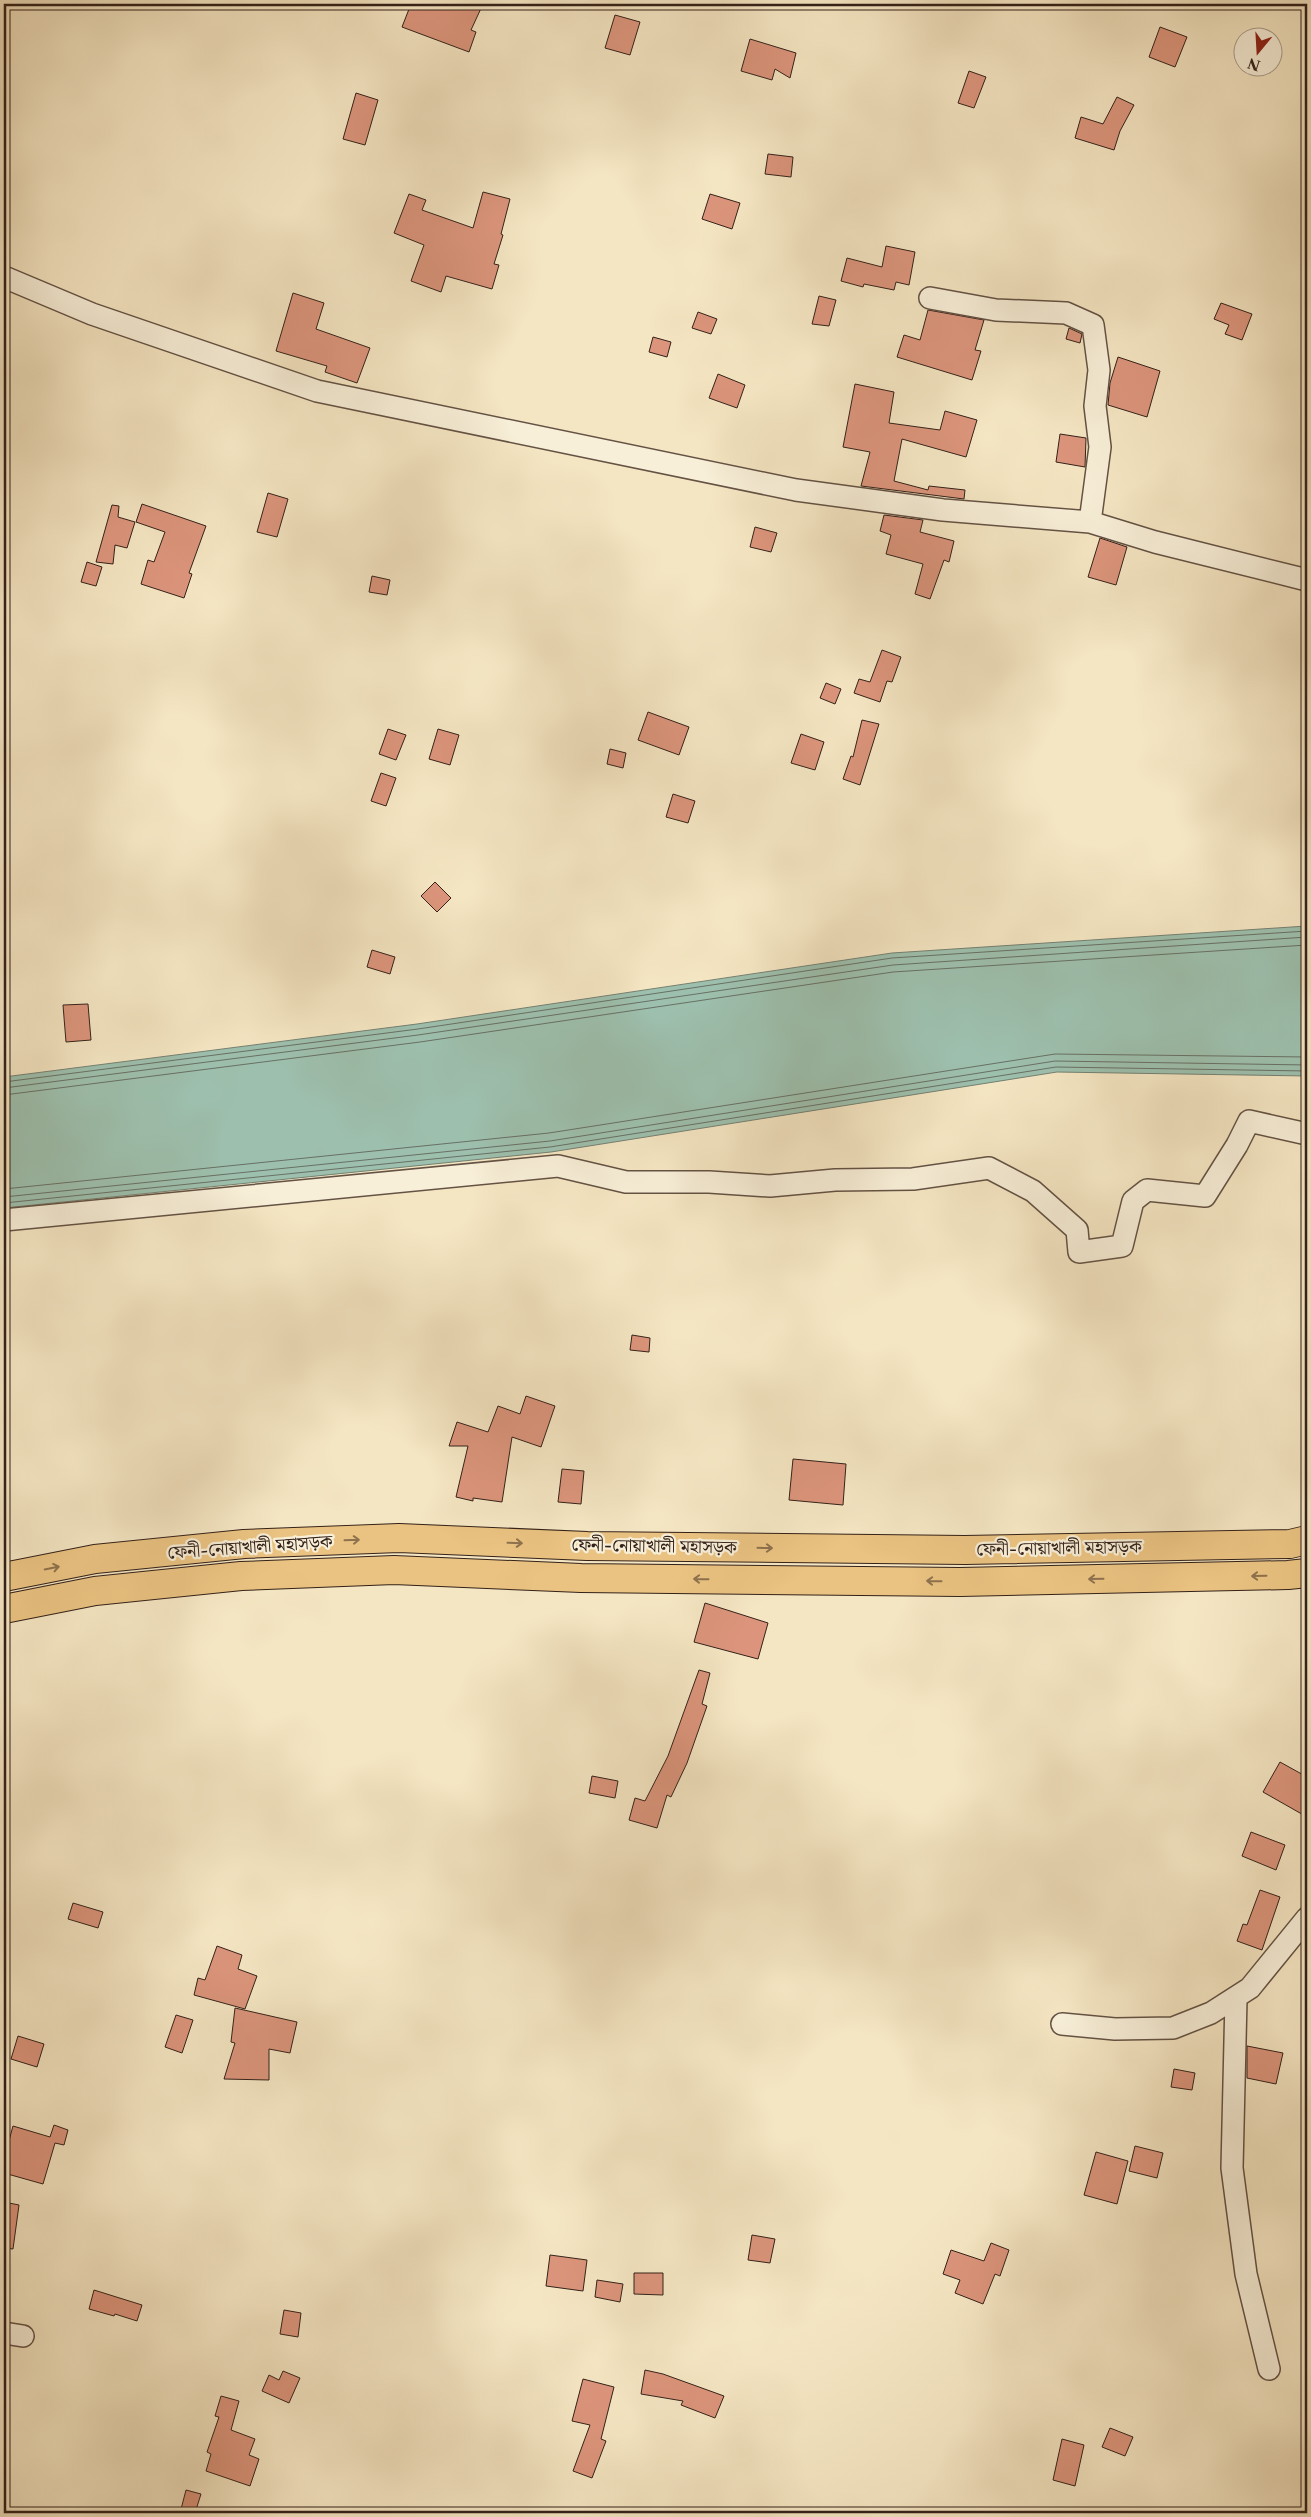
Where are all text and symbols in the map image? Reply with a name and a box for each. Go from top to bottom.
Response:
north arrow [1234,28,1284,78]
text: N [1245,54,1263,75]
street label: ফেনী-নোয়াখালী মহাসড়ক [167,1530,335,1564]
street label: ফেনী-নোয়াখালী মহাসড়ক [571,1534,738,1558]
one-way arrow [344,1535,360,1545]
street label: ফেনী-নোয়াখালী মহাসড়ক [976,1536,1143,1560]
one-way arrow [507,1539,523,1548]
one-way arrow [756,1543,772,1553]
one-way arrow [43,1563,59,1572]
one-way arrow [1251,1571,1267,1581]
one-way arrow [694,1574,710,1584]
one-way arrow [1088,1574,1104,1584]
one-way arrow [926,1577,942,1586]

